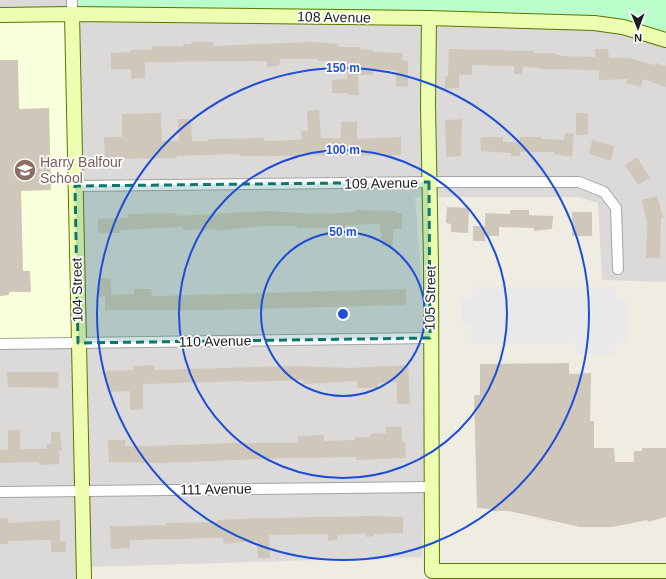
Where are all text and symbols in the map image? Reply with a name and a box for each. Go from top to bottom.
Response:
street label: 108 Avenue [297,8,371,26]
north arrow [618,8,658,48]
text: N [634,32,642,44]
text: 150 m [326,61,360,75]
text: 100 m [326,143,360,157]
place label: Harry Balfour School [40,154,123,186]
school or university icon: Harry Balfour School [12,157,38,183]
street label: 109 Avenue [344,174,418,192]
text: 50 m [329,225,357,239]
street label: 104 Street [68,257,86,322]
street label: 105 Street [421,265,439,330]
centre of rings [336,307,350,321]
street label: 110 Avenue [179,332,252,350]
street label: 111 Avenue [180,480,252,498]

